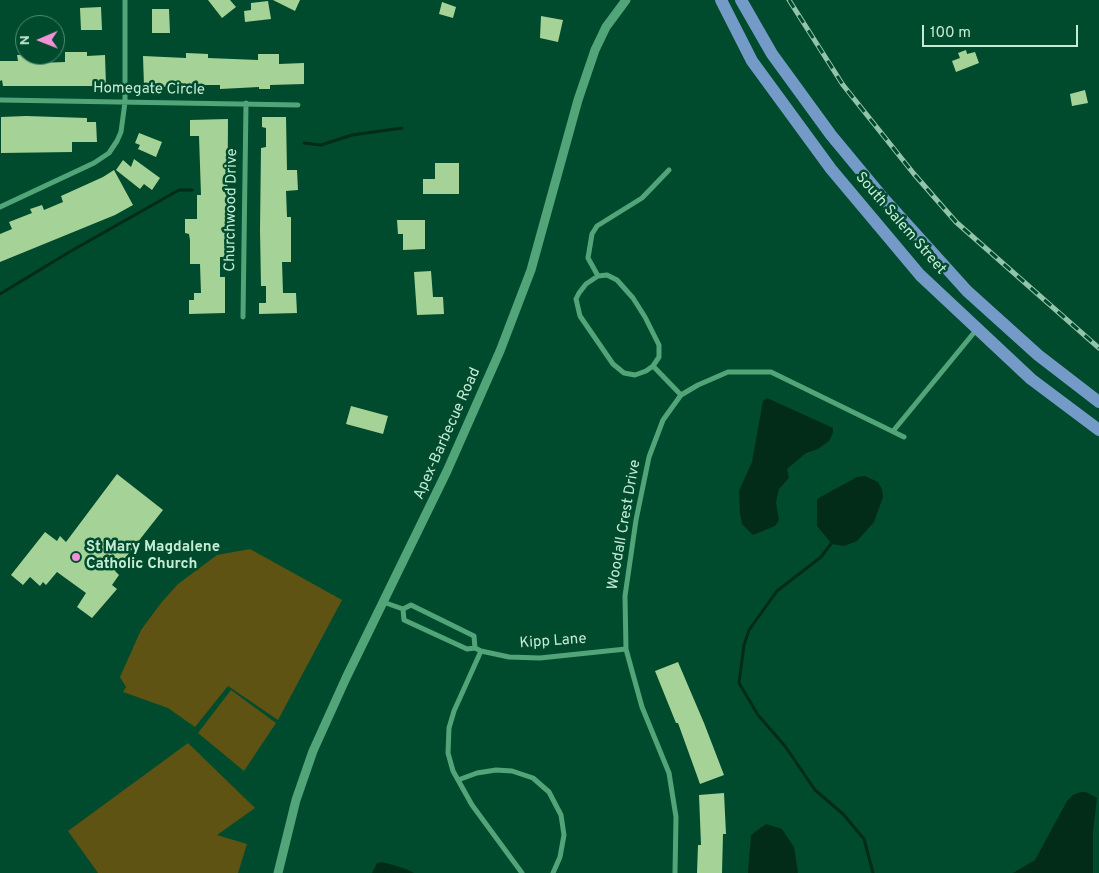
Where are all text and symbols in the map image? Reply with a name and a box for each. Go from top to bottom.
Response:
north arrow [15,15,65,65]
scale bar [924,15,1080,47]
text: 100 m [930,24,971,43]
text: N [17,35,34,45]
street label: Homegate Circle [93,80,205,100]
street label: Churchwood Drive [222,148,242,272]
street label: South Salem Street [851,169,949,279]
street label: Apex-Barbecue Road [411,365,485,503]
street label: Woodall Crest Drive [605,458,645,592]
place label: St Mary Magdalene Catholic Church [86,539,220,574]
marker: St Mary Magdalene Catholic Church [70,551,82,563]
street label: Kipp Lane [519,631,587,653]

